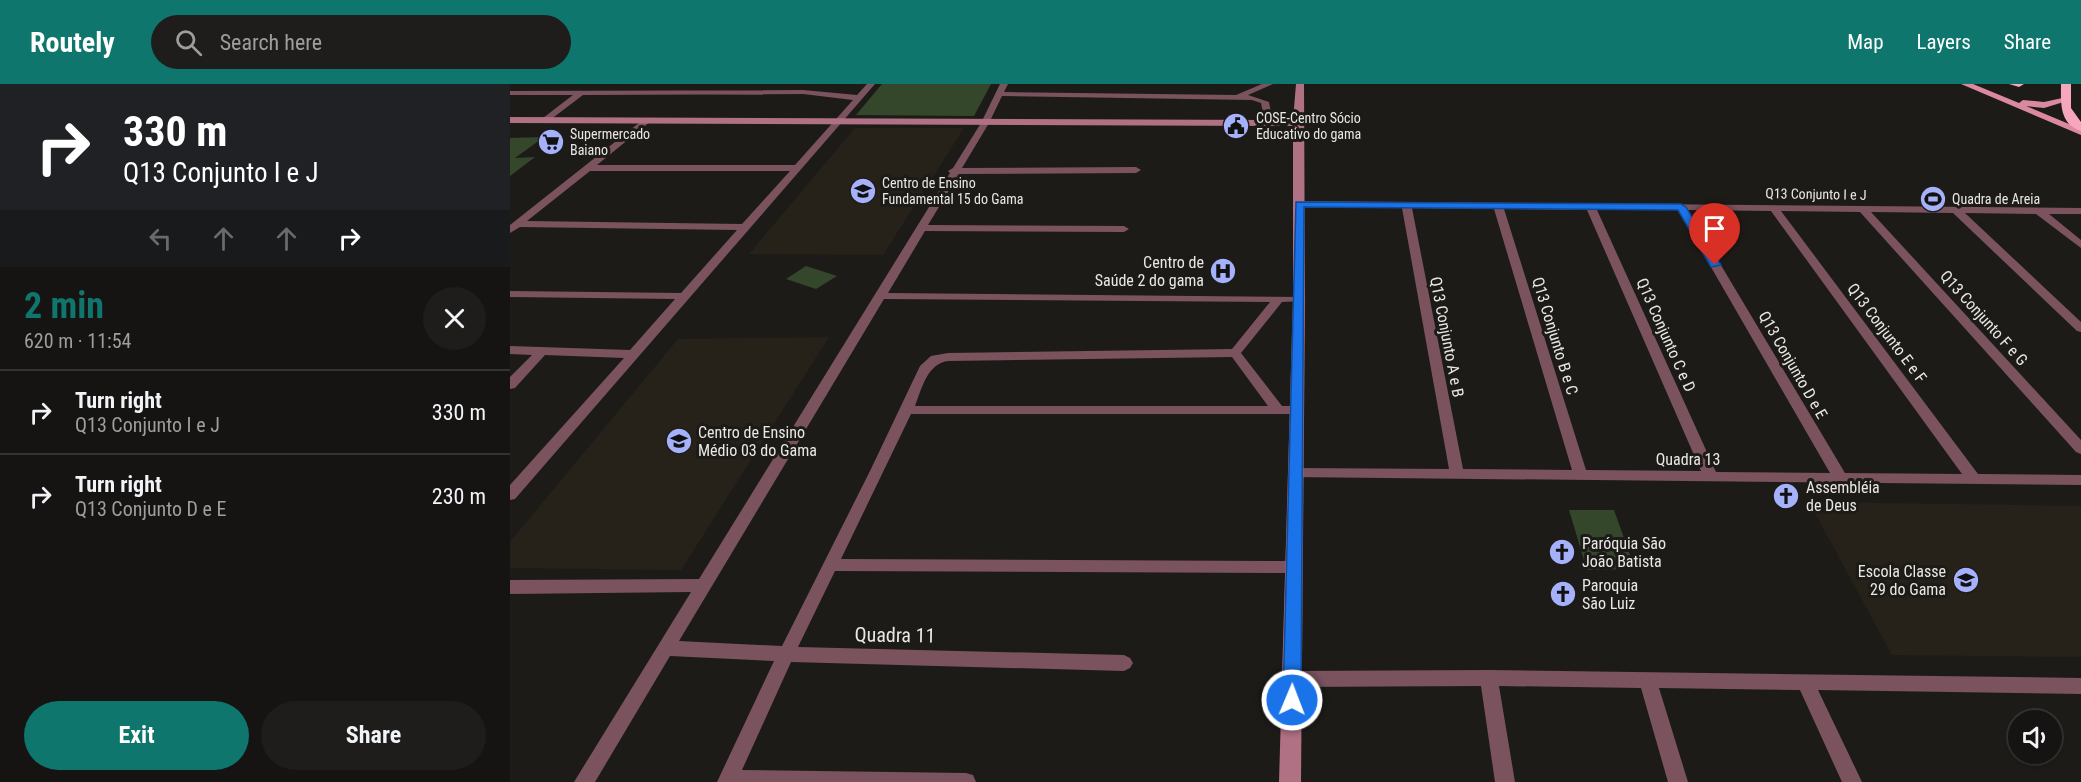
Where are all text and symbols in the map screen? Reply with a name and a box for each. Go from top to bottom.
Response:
search box [151,15,571,69]
text: Routely [30,26,115,59]
icon: search [172,26,205,59]
text: Search here [220,30,322,55]
text: Map [1847,30,1884,54]
text: Layers [1917,30,1971,54]
text: Share [2004,30,2051,54]
text: 330 m [123,107,228,156]
icon: right [24,108,102,186]
place label: COSE-Centro Sócio Educativo do gama [1256,110,1361,142]
public building icon: COSE-Centro Sócio Educativo do gama [1221,111,1251,141]
place label: Supermercado Baiano [570,126,650,158]
supermarket icon: Supermercado Baiano [536,127,566,157]
text: Q13 Conjunto I e J [123,157,319,189]
place label: Centro de Ensino Fundamental 15 do Gama [882,175,1023,207]
school or university icon: Centro de Ensino Fundamental 15 do Gama [848,176,878,206]
sports icon: Quadra de Areia [1918,184,1948,214]
street label: Q13 Conjunto I e J [1765,185,1867,203]
place label: Quadra de Areia [1952,191,2040,207]
pin [1689,203,1740,265]
icon: arrive [1698,212,1731,245]
icon: left [144,222,177,255]
icon: ahead [207,222,240,255]
icon: ahead [270,222,303,255]
icon: right [333,222,366,255]
place label: Centro de Saúde 2 do gama [1095,253,1204,290]
hospital icon: Centro de Saúde 2 do gama [1208,256,1238,286]
street label: Q13 Conjunto F e G [1936,267,2032,369]
street label: Q13 Conjunto A e B [1426,275,1468,399]
street label: Q13 Conjunto B e C [1528,275,1582,397]
street label: Q13 Conjunto C e D [1632,275,1700,395]
street label: Q13 Conjunto E e F [1843,279,1931,387]
text: 2 min [24,285,104,327]
button: close [423,287,486,350]
street label: Q13 Conjunto D e E [1754,308,1832,422]
text: 620 m · 11:54 [24,329,131,353]
text: Turn right [75,388,162,413]
icon: right [24,396,57,429]
text: 330 m [432,400,486,425]
text: Q13 Conjunto I e J [75,413,220,437]
place label: Centro de Ensino Médio 03 do Gama [698,423,817,460]
school or university icon: Centro de Ensino Médio 03 do Gama [664,426,694,456]
street label: Quadra 13 [1656,450,1720,469]
text: Turn right [75,472,162,497]
place label: Assembléia de Deus [1806,478,1880,515]
icon: right [24,480,57,513]
church icon: Assembléia de Deus [1771,481,1801,511]
text: 230 m [432,484,486,509]
text: Q13 Conjunto D e E [75,497,227,521]
place label: Paróquia São João Batista [1582,534,1666,571]
church icon: Paróquia São João Batista [1547,537,1577,567]
place label: Escola Classe 29 do Gama [1858,562,1946,599]
school or university icon: Escola Classe 29 do Gama [1951,565,1981,595]
place label: Paroquia São Luiz [1582,576,1638,613]
church icon: Paroquia São Luiz [1548,579,1578,609]
street label: Quadra 11 [854,622,936,648]
position arrow [1260,668,1324,732]
button: Exit [24,701,249,770]
button: Share [261,701,486,770]
map controls [2008,710,2062,764]
button: sound [2008,710,2062,764]

